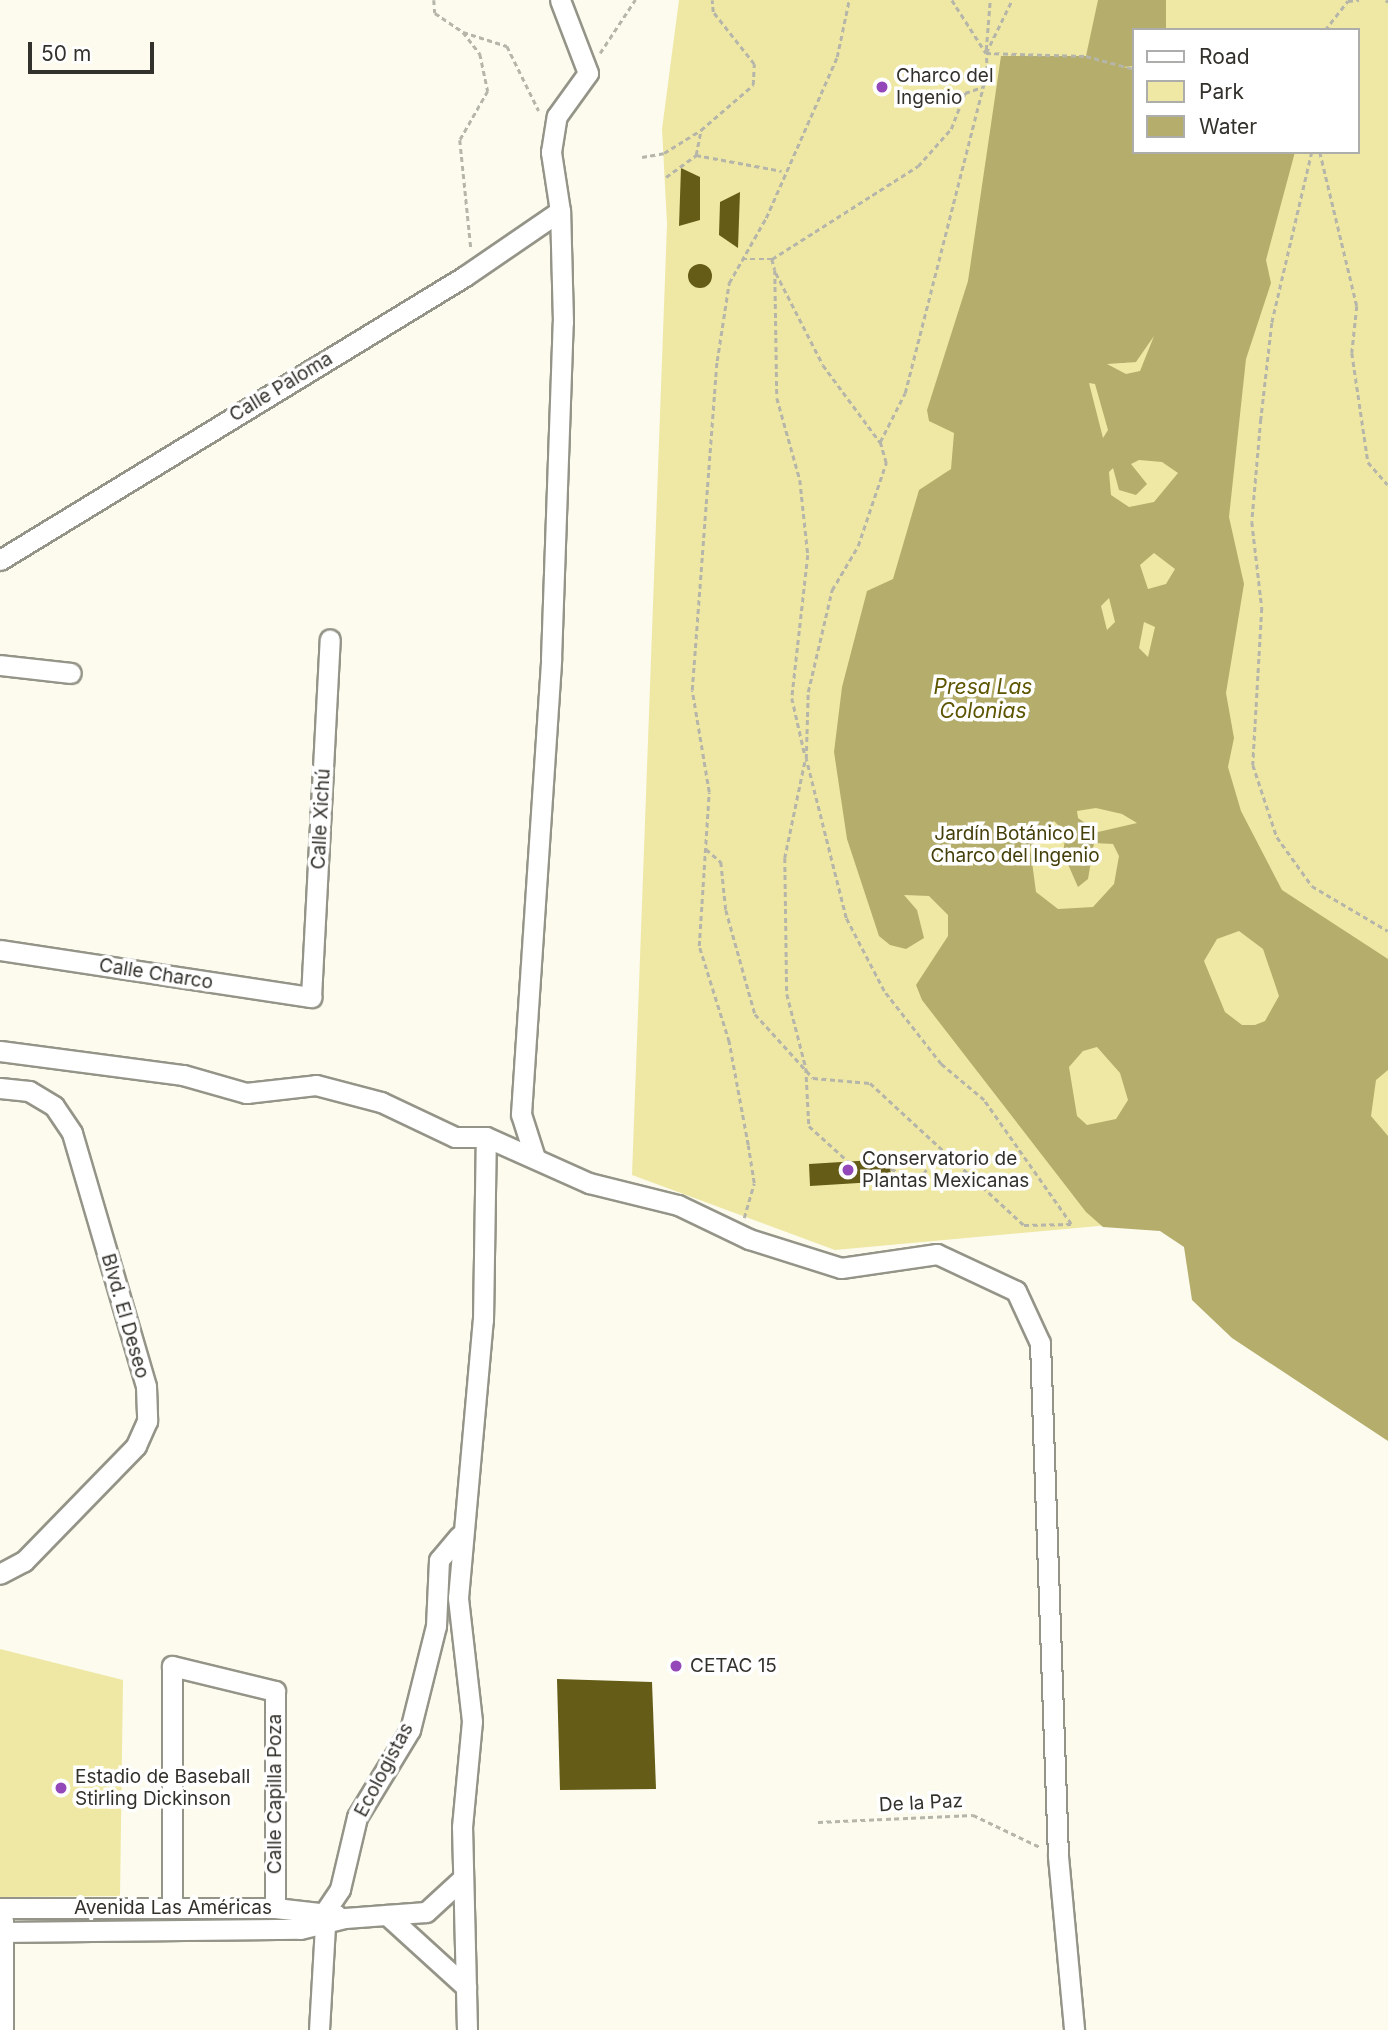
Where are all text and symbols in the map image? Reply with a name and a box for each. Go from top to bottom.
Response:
scale bar [32,28,158,72]
legend [1132,28,1360,154]
text: 50 m [41,41,91,66]
text: Road [1199,44,1250,69]
place label: Charco del Ingenio [896,65,994,109]
marker: Charco del Ingenio [874,79,890,95]
text: Park [1199,79,1244,104]
text: Water [1199,114,1257,139]
street label: Calle Paloma [225,347,337,427]
water label: Presa Las Colonias [934,674,1032,724]
street label: Calle Xichú [307,768,335,870]
park label: Jardín Botánico El Charco del Ingenio [930,823,1100,867]
street label: Calle Charco [97,954,215,994]
place label: Conservatorio de Plantas Mexicanas [862,1148,1029,1192]
marker: Conservatorio de Plantas Mexicanas [840,1162,856,1178]
street label: Blvd. El Deseo [96,1251,154,1381]
place label: CETAC 15 [690,1655,777,1677]
marker: CETAC 15 [668,1658,684,1674]
street label: Calle Capilla Poza [264,1714,286,1874]
street label: Ecologistas [350,1719,418,1821]
place label: Estadio de Baseball Stirling Dickinson [75,1766,250,1810]
marker: Estadio de Baseball Stirling Dickinson [53,1780,69,1796]
street label: De la Paz [878,1789,964,1817]
street label: Avenida Las Américas [74,1897,272,1919]

